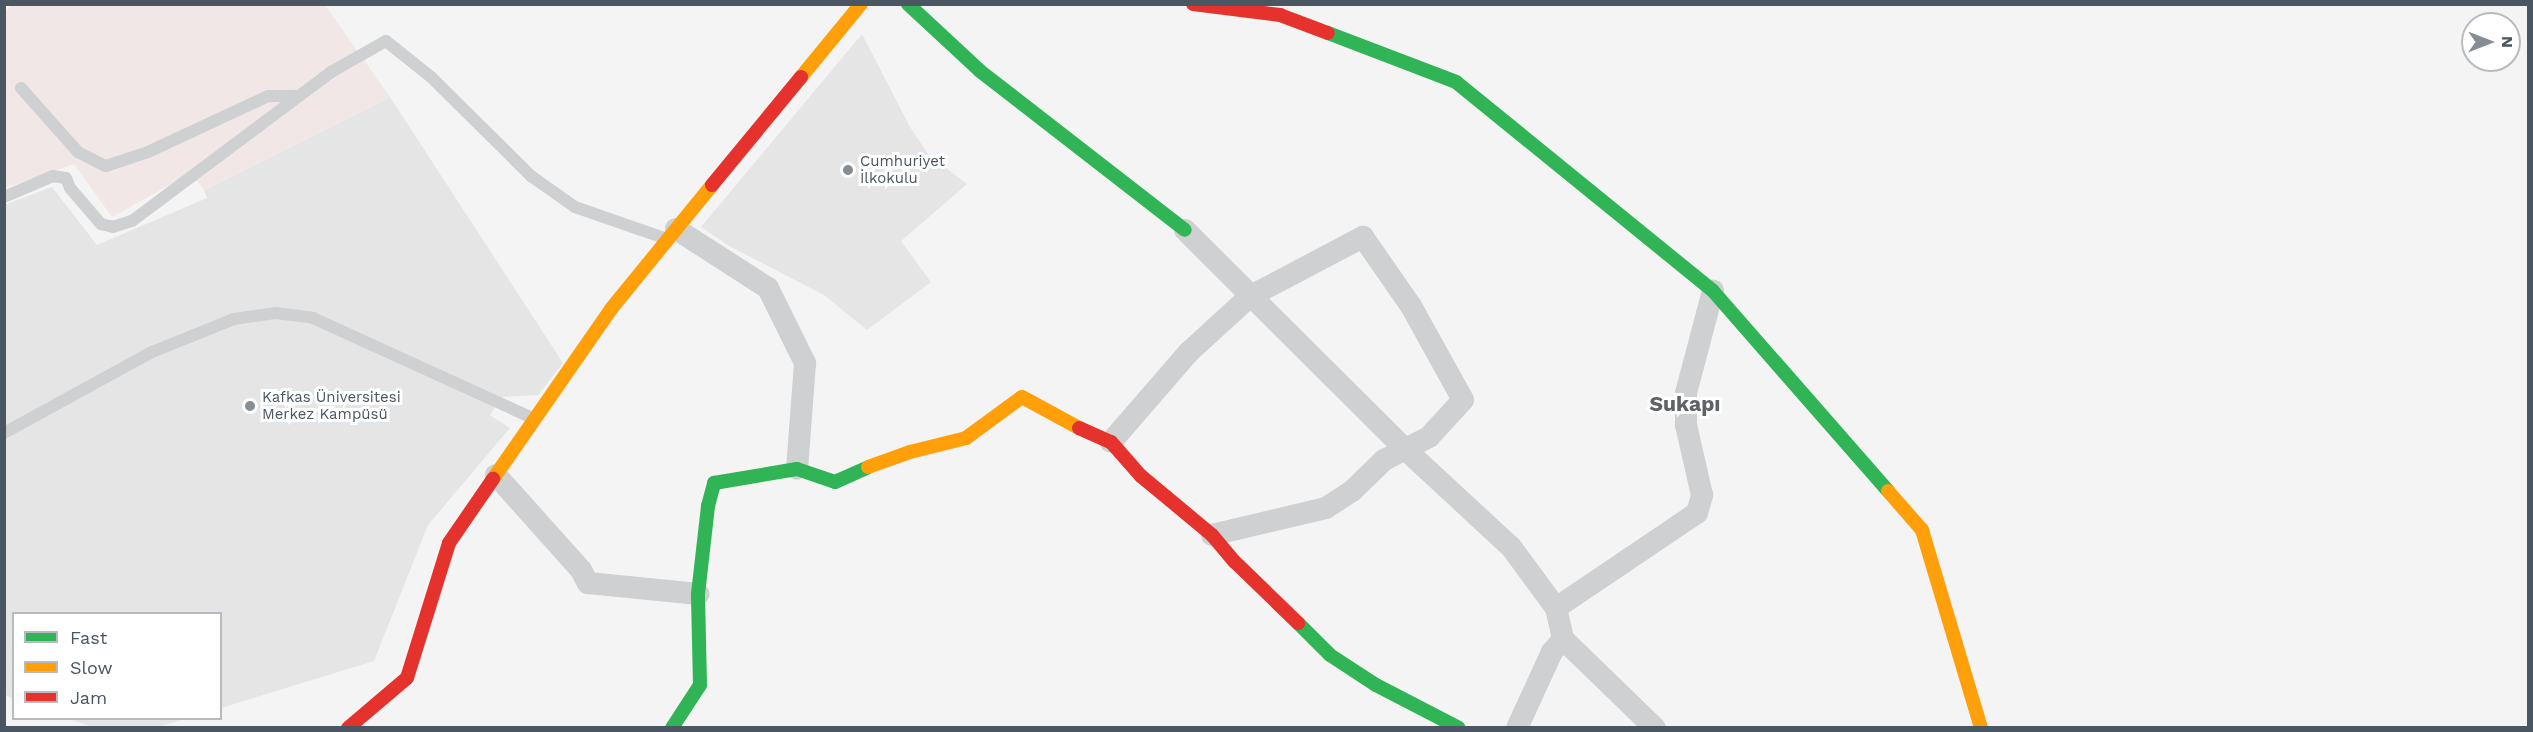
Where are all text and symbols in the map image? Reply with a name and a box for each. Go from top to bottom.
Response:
north arrow [2461,12,2521,72]
text: N [2498,36,2517,48]
place label: Cumhuriyet İlkokulu [860,152,945,187]
marker: Cumhuriyet İlkokulu [841,163,855,177]
place label: Kafkas Üniversitesi Merkez Kampüsü [262,388,401,423]
district label: Sukapı [1650,391,1720,417]
marker: Kafkas Üniversitesi Merkez Kampüsü [243,399,257,413]
legend [12,612,222,720]
text: Fast [70,627,107,648]
text: Slow [70,657,113,678]
text: Jam [70,687,107,708]

